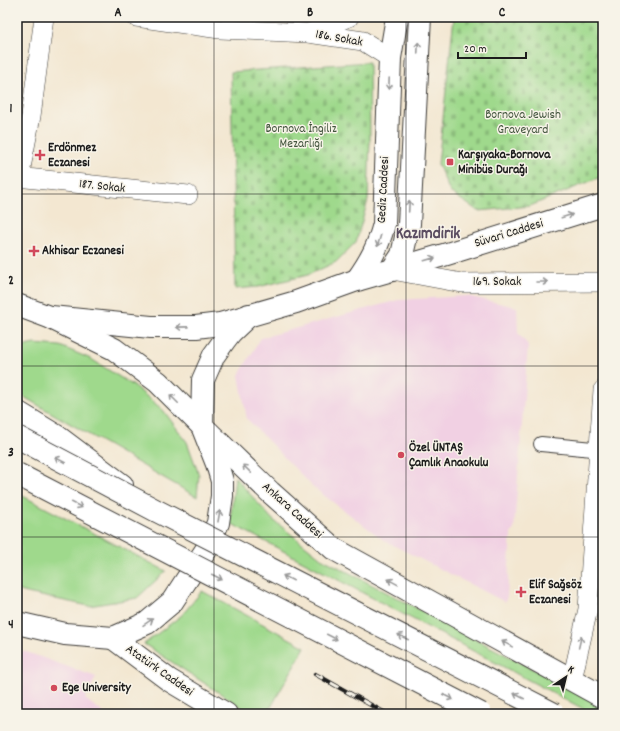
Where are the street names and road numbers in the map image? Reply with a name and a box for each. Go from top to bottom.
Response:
street label: 186. Sokak [314,25,364,53]
street label: Gediz Caddesi [373,155,395,224]
street label: 187. Sokak [78,175,126,199]
street label: Süvari Caddesi [472,214,546,254]
street label: 169. Sokak [473,273,521,292]
street label: Ankara Caddesi [257,478,327,544]
street label: Atatürk Caddesi [121,640,198,702]

